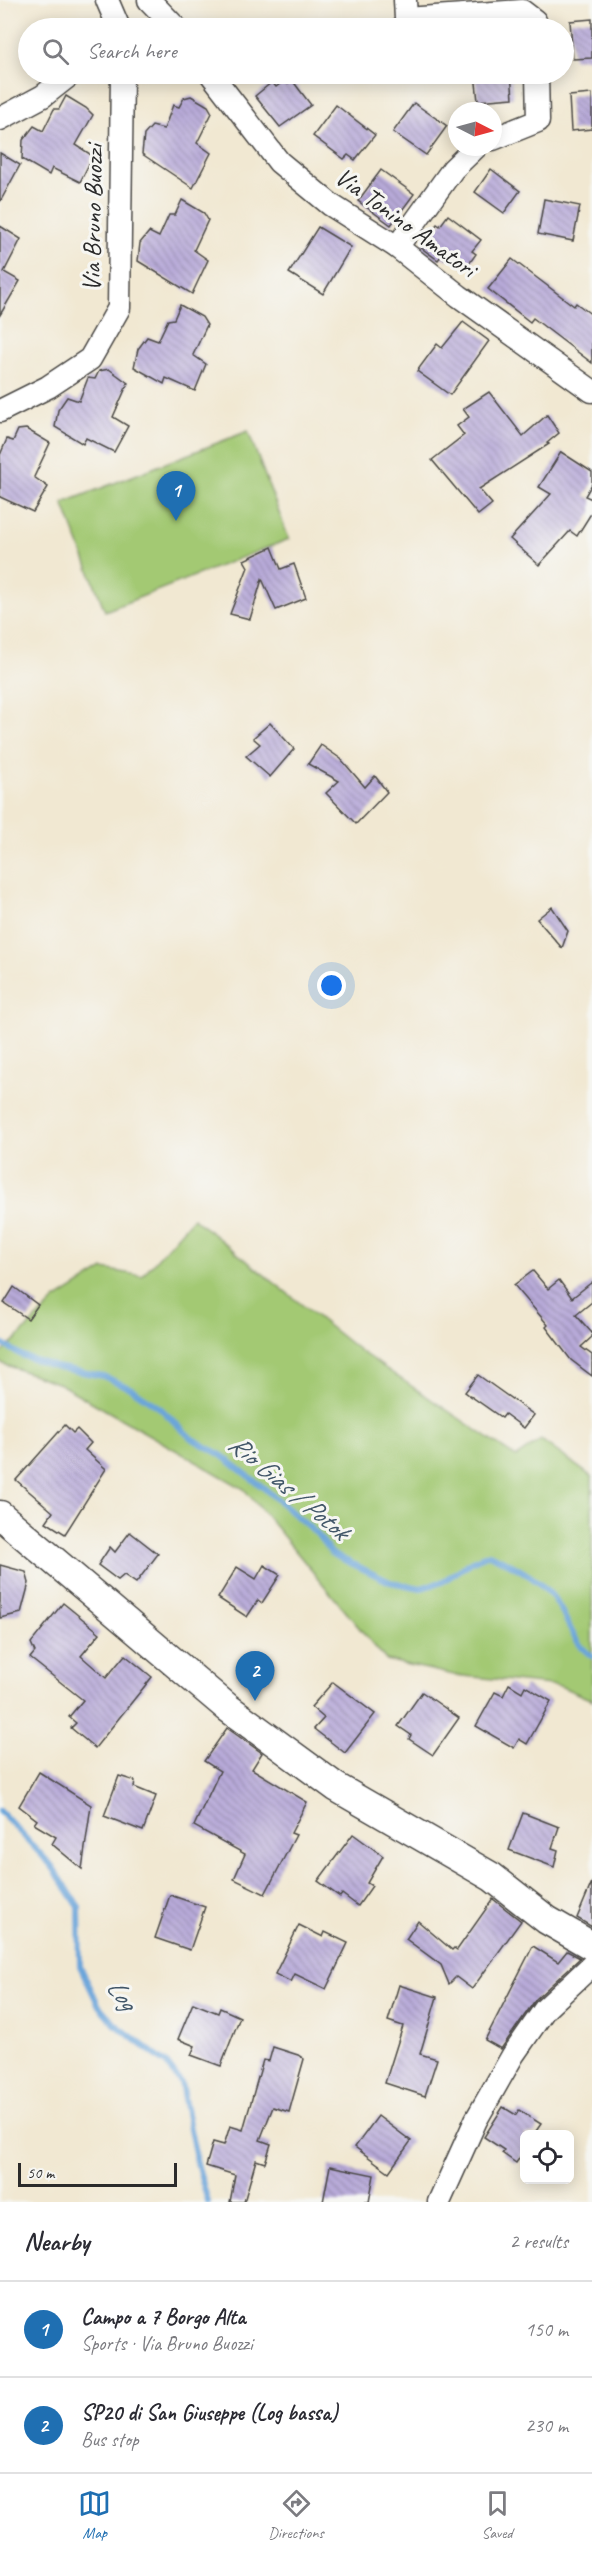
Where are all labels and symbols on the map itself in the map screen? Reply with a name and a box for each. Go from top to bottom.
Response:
north arrow [448,102,502,156]
street label: Via Bruno Buozzi [75,141,110,292]
street label: Via Tonino Amatori [328,160,486,287]
pin: 1 [156,472,195,521]
your location [317,971,346,1000]
water label: Rio Gias / Potok [222,1427,359,1550]
pin: 2 [236,1652,274,1701]
water label: Log [99,1972,147,2019]
scale bar [18,2160,177,2188]

